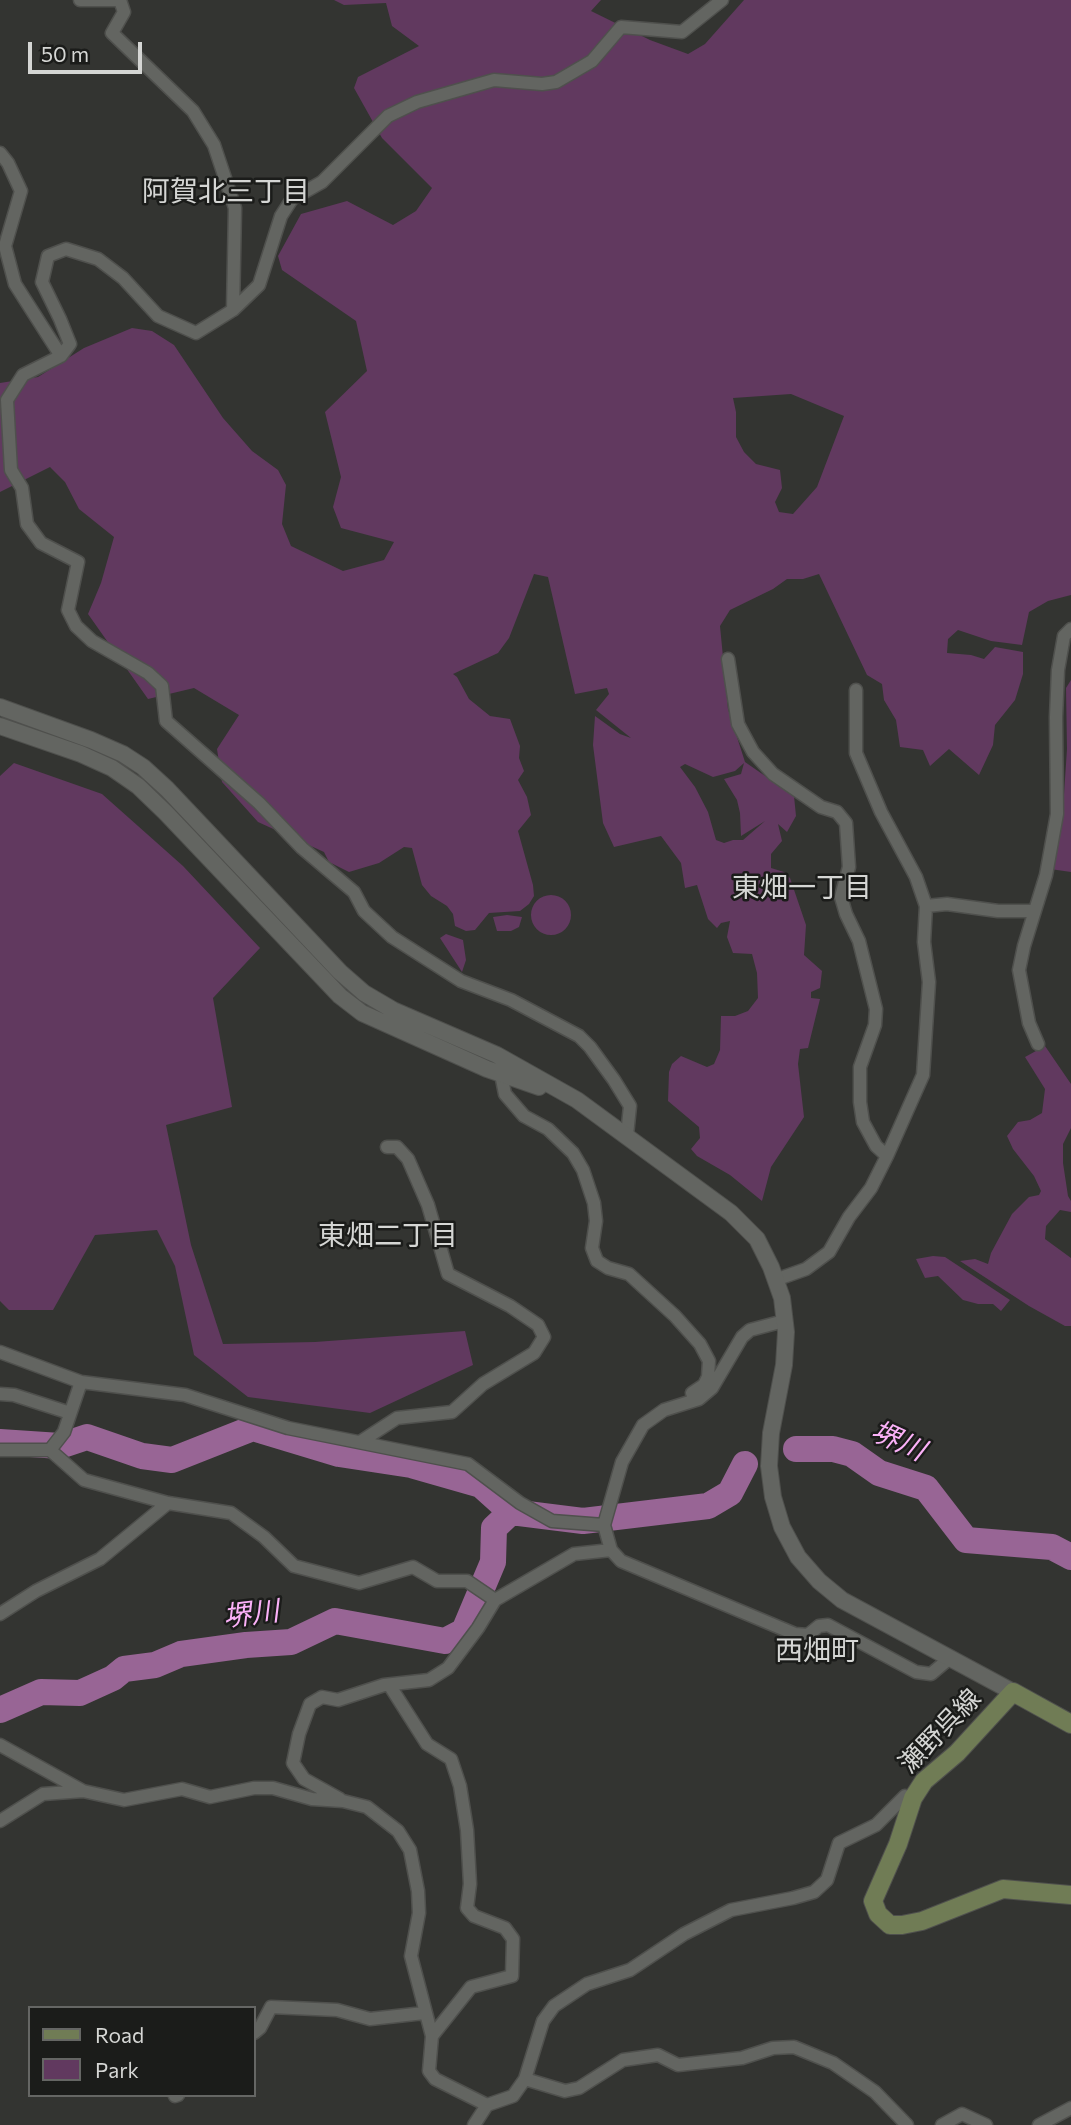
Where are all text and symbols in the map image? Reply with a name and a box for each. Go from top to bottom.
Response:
scale bar [32,28,145,72]
text: 50 m [41,41,89,66]
district label: 阿賀北三丁目 [142,175,310,209]
district label: 東畑一丁目 [732,871,872,905]
district label: 東畑二丁目 [318,1219,458,1253]
water label: 堺川 [866,1414,930,1468]
water label: 堺川 [221,1594,281,1634]
district label: 西畑町 [775,1634,859,1668]
street label: 瀬野呉線 [893,1683,987,1779]
legend [28,2006,256,2097]
text: Road [95,2022,144,2047]
text: Park [95,2057,139,2082]

